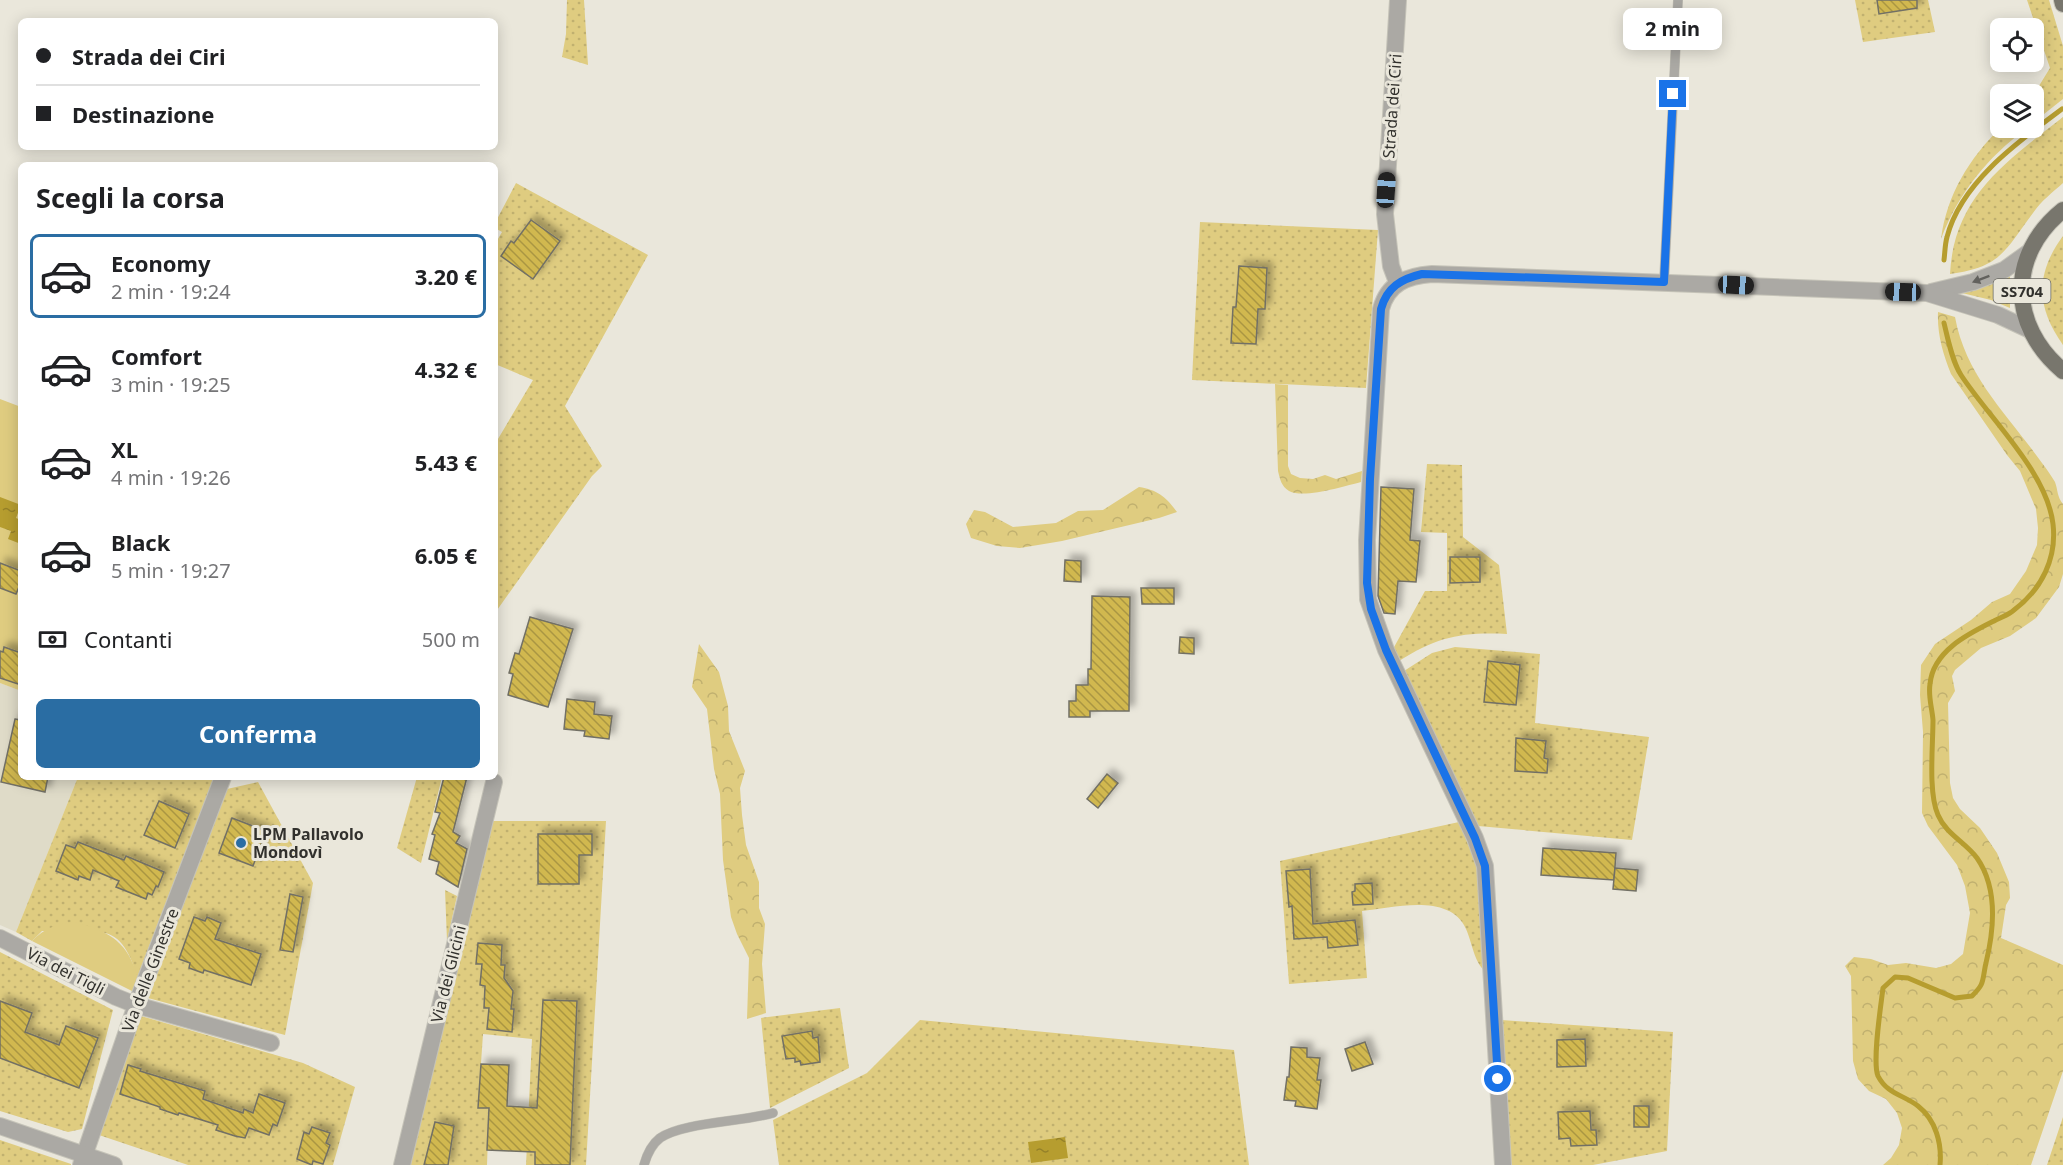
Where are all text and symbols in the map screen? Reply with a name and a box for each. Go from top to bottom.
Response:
callout: 2 min [1624,7,1722,49]
text: 2 min [1645,15,1700,42]
map controls [1990,18,2044,138]
button: locate [1990,18,2044,72]
text: Strada dei Ciri [72,41,226,71]
street label: Strada dei Ciri [1377,53,1407,159]
route end [1659,80,1686,107]
button: layers [1990,84,2044,138]
text: Destinazione [72,99,215,129]
car [1376,171,1396,209]
text: Scegli la corsa [36,179,225,216]
text: Economy [111,248,210,278]
icon: car [39,249,93,303]
text: 3.20 € [415,261,477,291]
one-way arrow [1971,274,1989,284]
car [1718,275,1754,295]
text: 2 min · 19:24 [111,278,231,305]
road number: SS704 [1994,279,2050,303]
car [1885,282,1921,302]
text: Comfort [111,341,202,371]
icon: car [39,342,93,396]
text: 4.32 € [415,354,477,384]
text: 3 min · 19:25 [111,371,231,398]
text: XL [111,434,138,464]
icon: car [39,435,93,489]
text: 5.43 € [415,447,477,477]
text: 4 min · 19:26 [111,464,231,491]
text: Black [111,527,170,557]
icon: car [39,528,93,582]
text: 6.05 € [415,540,477,570]
text: 5 min · 19:27 [111,557,231,584]
icon: cash [36,623,69,656]
text: Contanti [84,624,172,654]
text: 500 m [422,626,480,653]
button: Conferma [36,699,480,768]
place label: LPM Pallavolo Mondovì [253,823,364,863]
marker: LPM Pallavolo Mondovì [234,836,248,850]
street label: Via delle Ginestre [116,905,184,1035]
street label: Via dei Glicini [425,923,471,1025]
street label: Via dei Tigli [23,942,109,1000]
route start [1484,1065,1511,1092]

